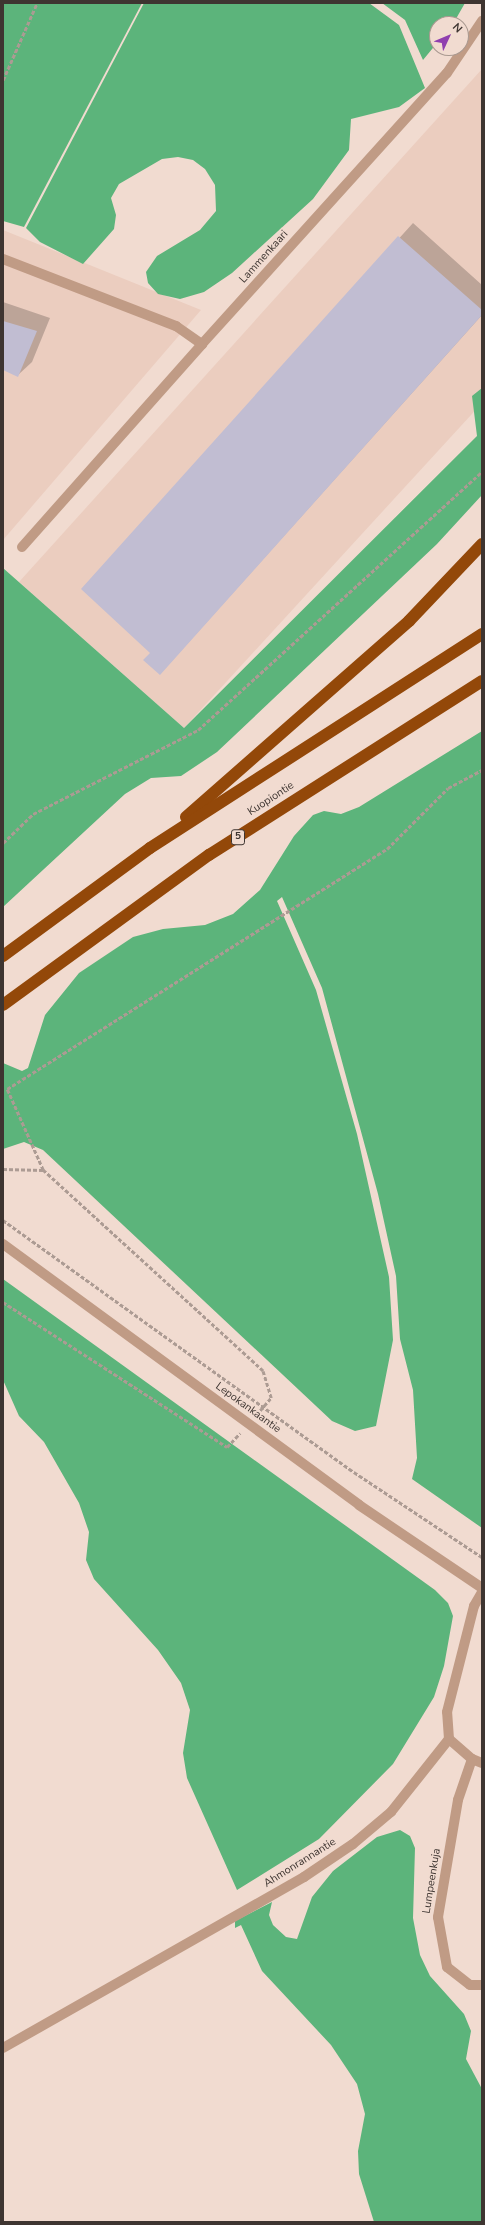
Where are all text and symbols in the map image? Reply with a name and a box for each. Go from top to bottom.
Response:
north arrow [429,16,469,56]
text: N [449,20,466,36]
street label: Lammenkaari [237,228,291,286]
street label: Kuopiontie [245,779,297,819]
road number: 5 [231,829,245,845]
street label: Lepokankaantie [213,1380,283,1436]
street label: Ahmonrannantie [261,1836,339,1890]
street label: Lumpeenkuja [420,1847,444,1915]

